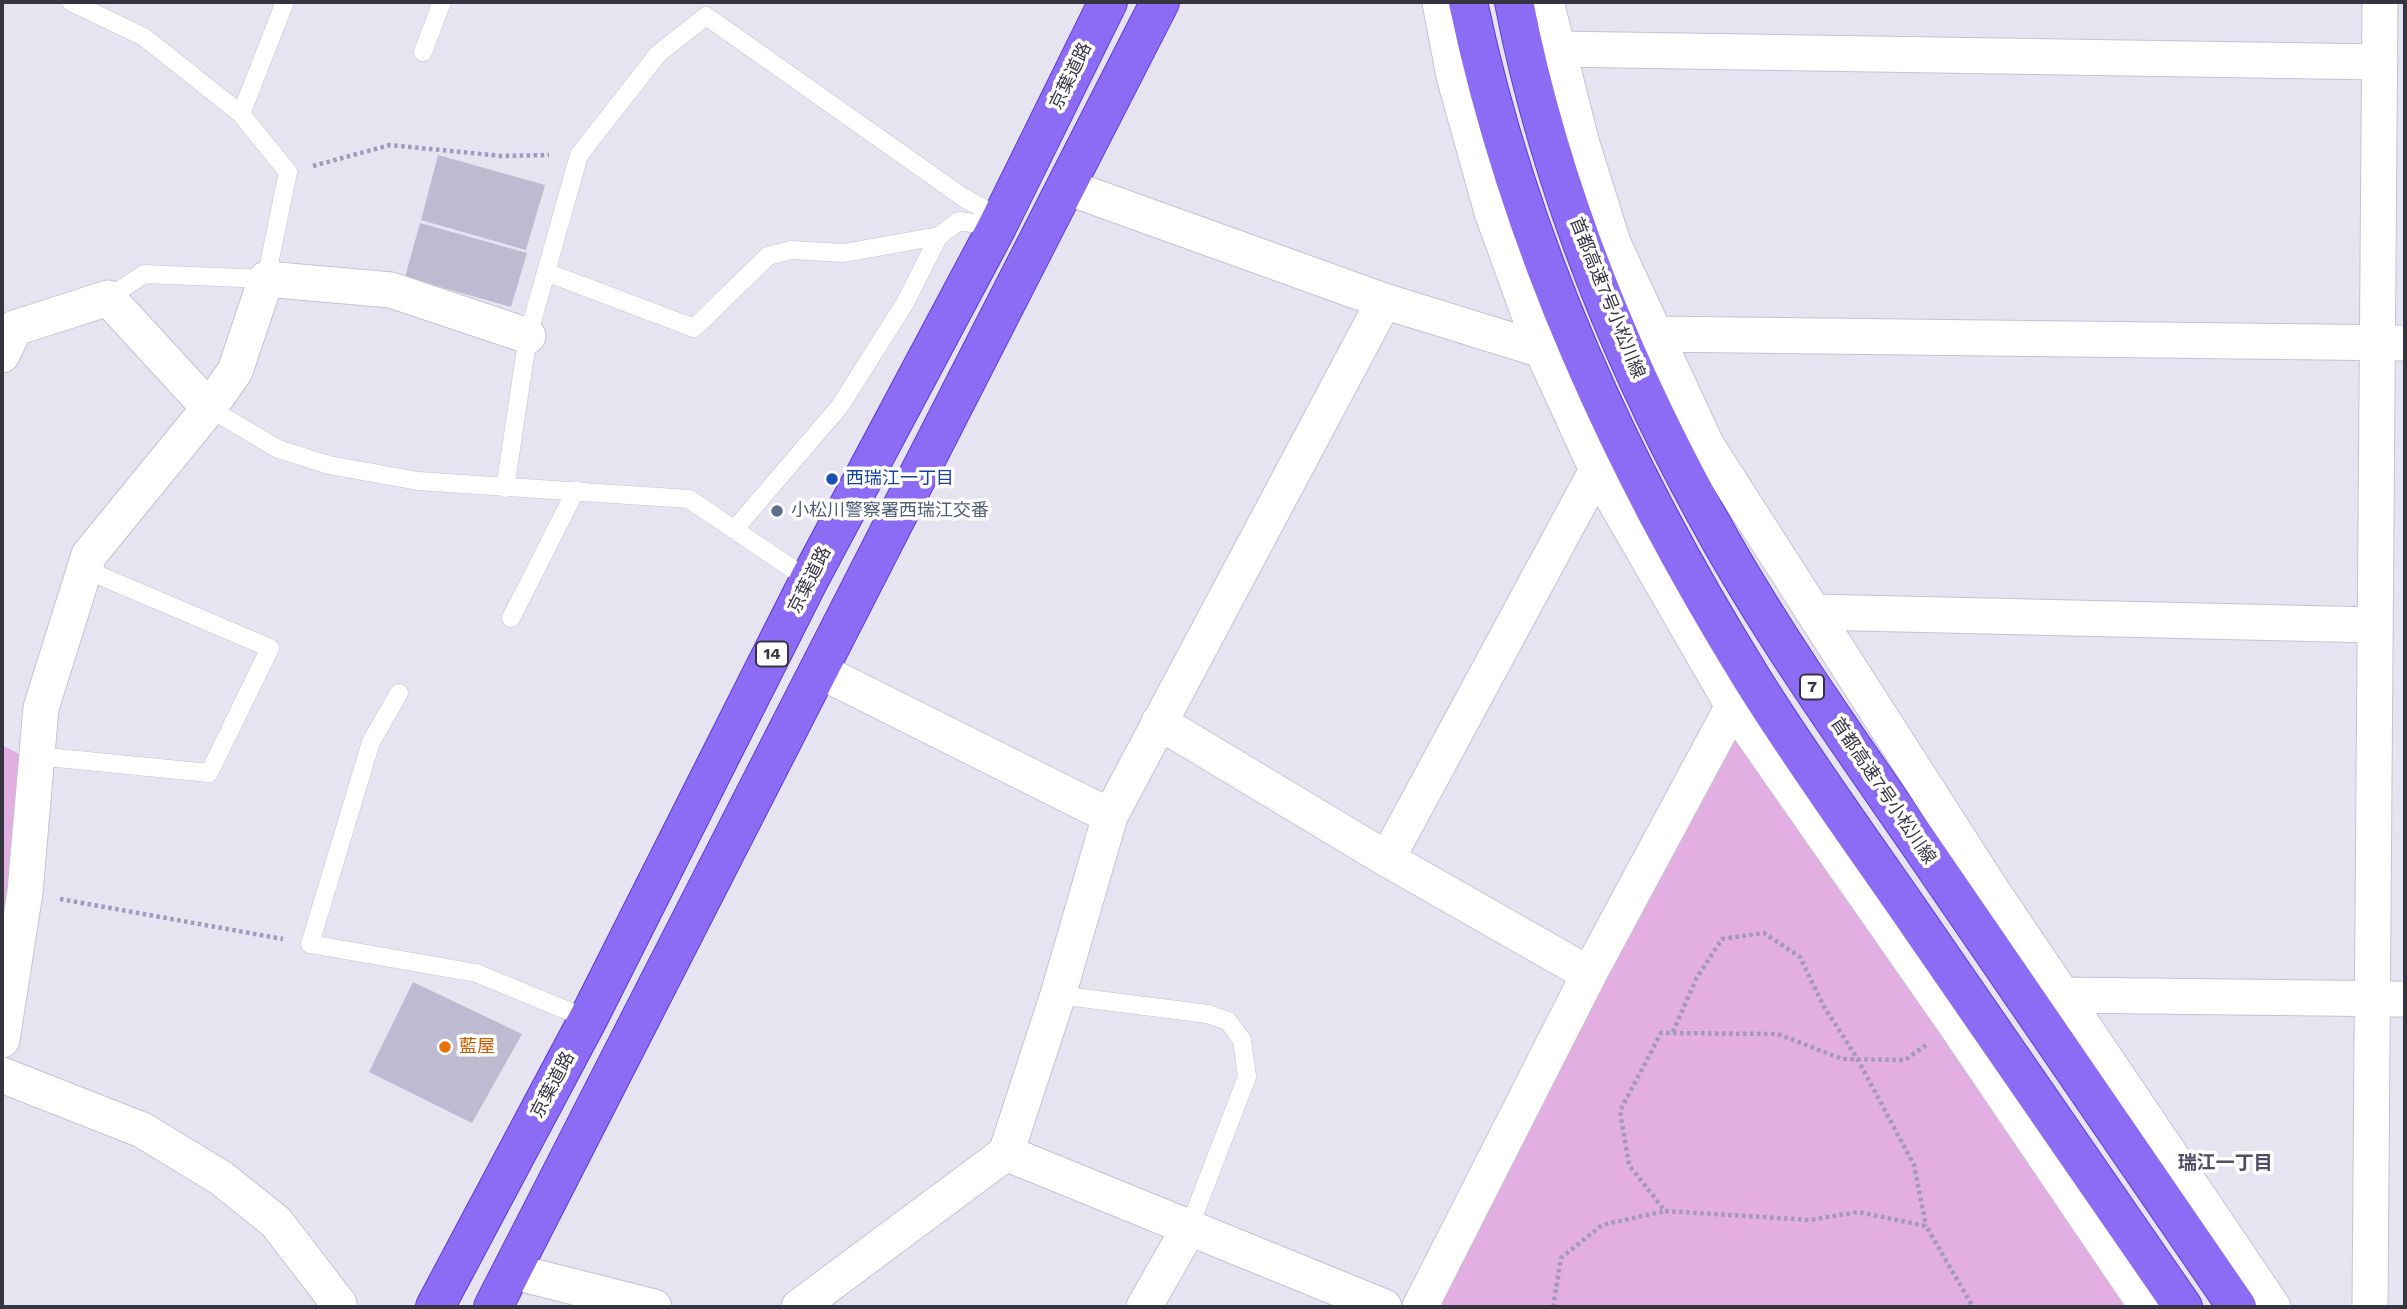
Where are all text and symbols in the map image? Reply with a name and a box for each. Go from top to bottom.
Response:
street label: 京葉道路 [1046,39,1096,113]
street label: 首都高速7号小松川線 [1565,214,1649,382]
place label: 西瑞江一丁目 [846,468,954,490]
marker: 西瑞江一丁目 [824,471,840,487]
place label: 小松川警察署西瑞江交番 [791,500,989,522]
marker: 小松川警察署西瑞江交番 [769,503,785,519]
street label: 京葉道路 [784,543,836,617]
road number: 14 [756,642,788,666]
road number: 7 [1800,674,1824,700]
street label: 首都高速7号小松川線 [1826,714,1940,868]
place label: 藍屋 [459,1036,495,1058]
marker: 藍屋 [437,1039,453,1055]
street label: 京葉道路 [527,1048,579,1122]
district label: 瑞江一丁目 [2178,1152,2272,1174]

